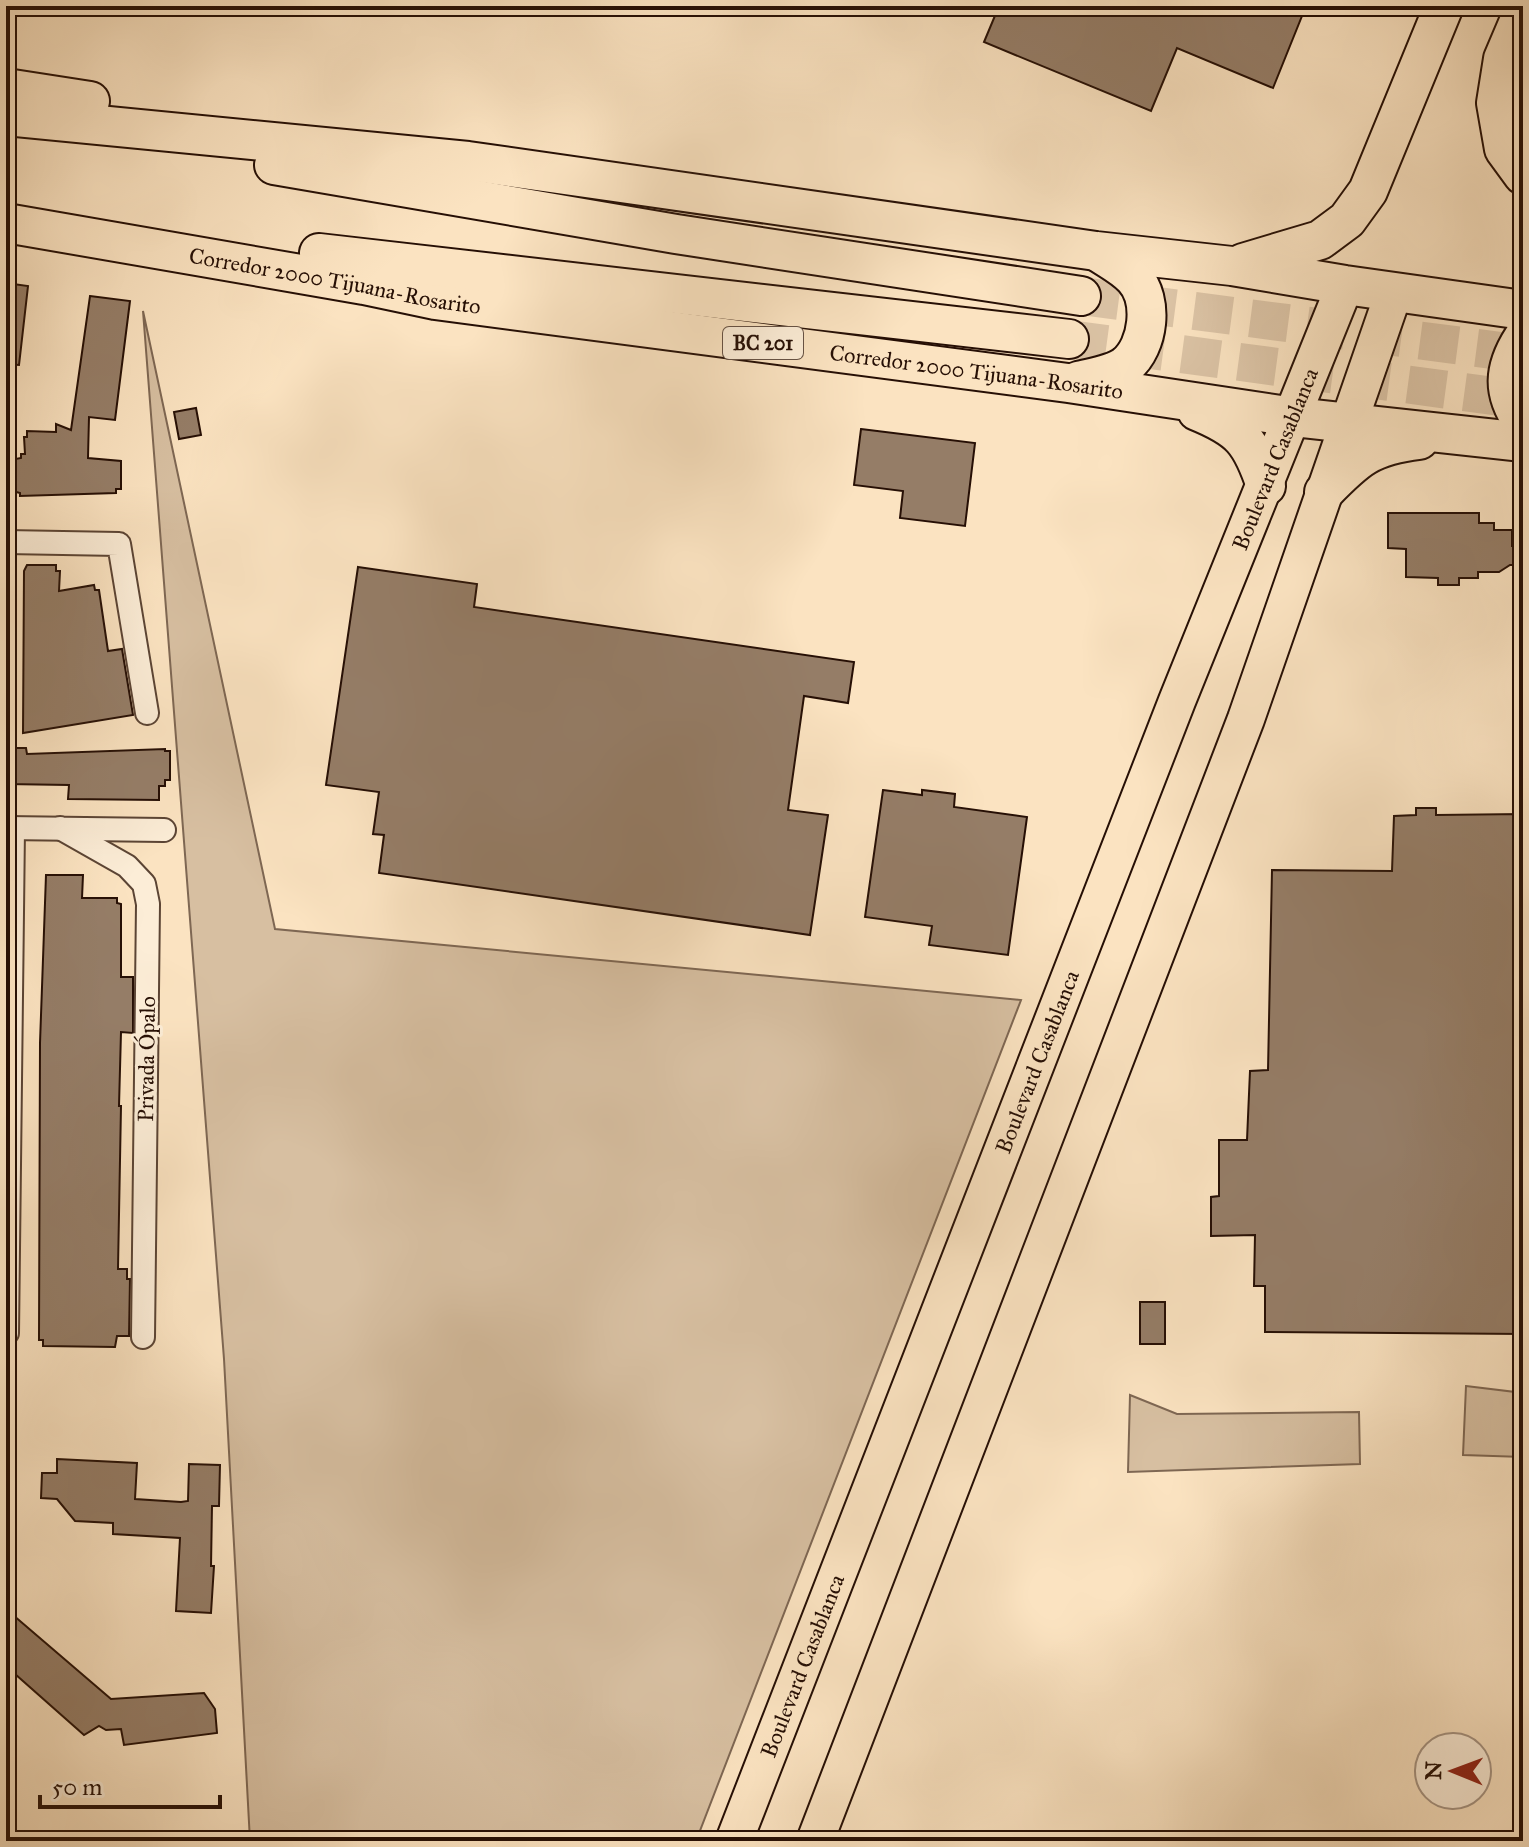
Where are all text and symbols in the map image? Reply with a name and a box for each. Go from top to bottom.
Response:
street label: Corredor 2000 Tijuana-Rosarito [187,242,482,320]
road number: BC 201 [723,327,803,359]
street label: Corredor 2000 Tijuana-Rosarito [828,339,1125,405]
street label: Boulevard Casablanca [1226,363,1324,554]
street label: Boulevard Casablanca [990,966,1085,1157]
street label: Privada Ópalo [132,996,161,1122]
street label: Boulevard Casablanca [755,1570,851,1761]
north arrow [1413,1731,1493,1811]
scale bar [40,1759,220,1809]
text: N [1420,1761,1447,1780]
text: 50 m [52,1772,102,1802]

